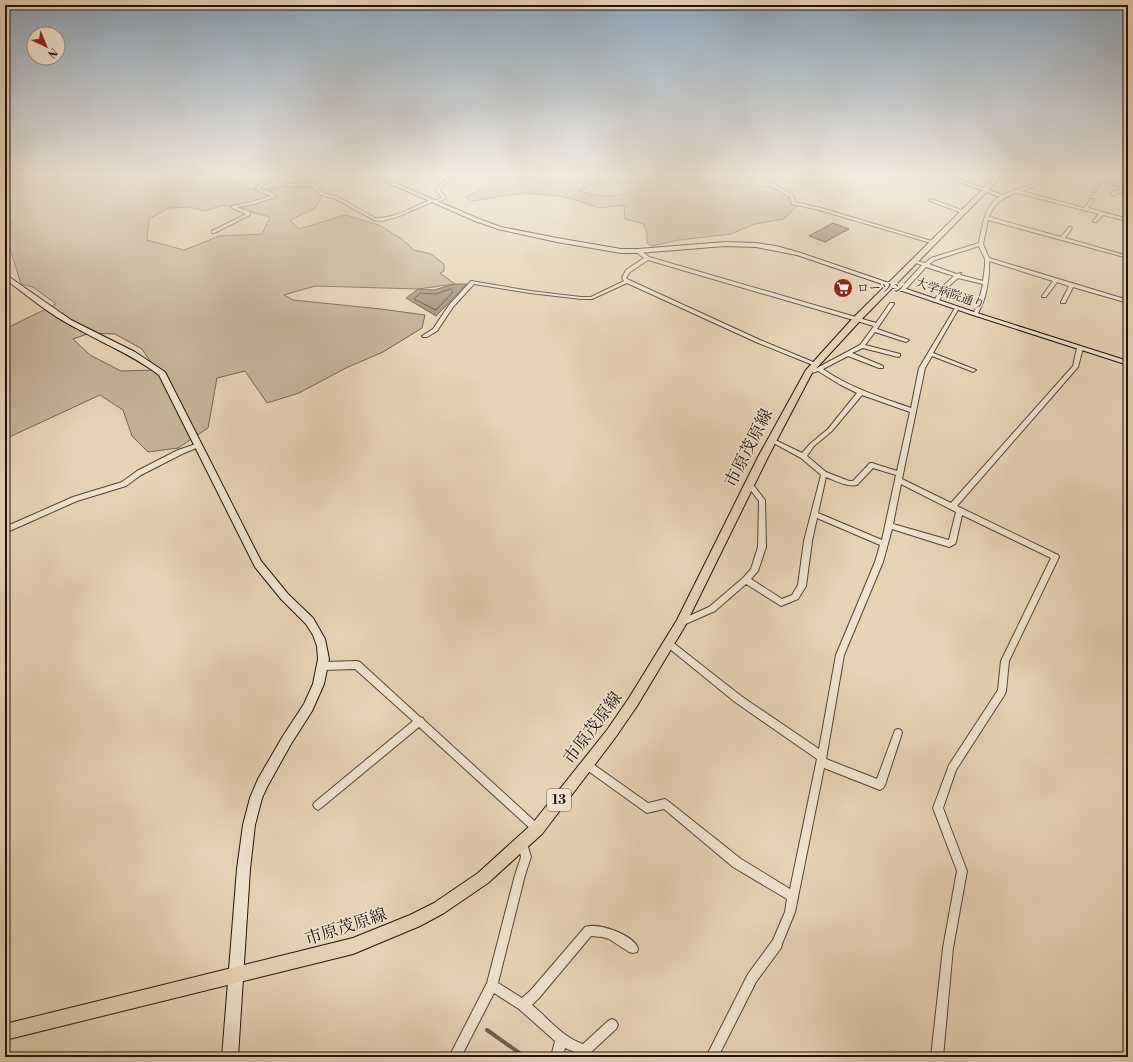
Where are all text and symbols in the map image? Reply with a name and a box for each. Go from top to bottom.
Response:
north arrow [26,26,66,66]
text: N [44,44,60,61]
street label: 大学病院通り [914,275,986,313]
supermarket icon: ローソン [832,277,854,299]
place label: ローソン [857,281,905,296]
street label: 市原茂原線 [720,405,778,491]
street label: 市原茂原線 [559,687,627,769]
road number: 13 [547,789,571,811]
street label: 市原茂原線 [302,903,390,951]

